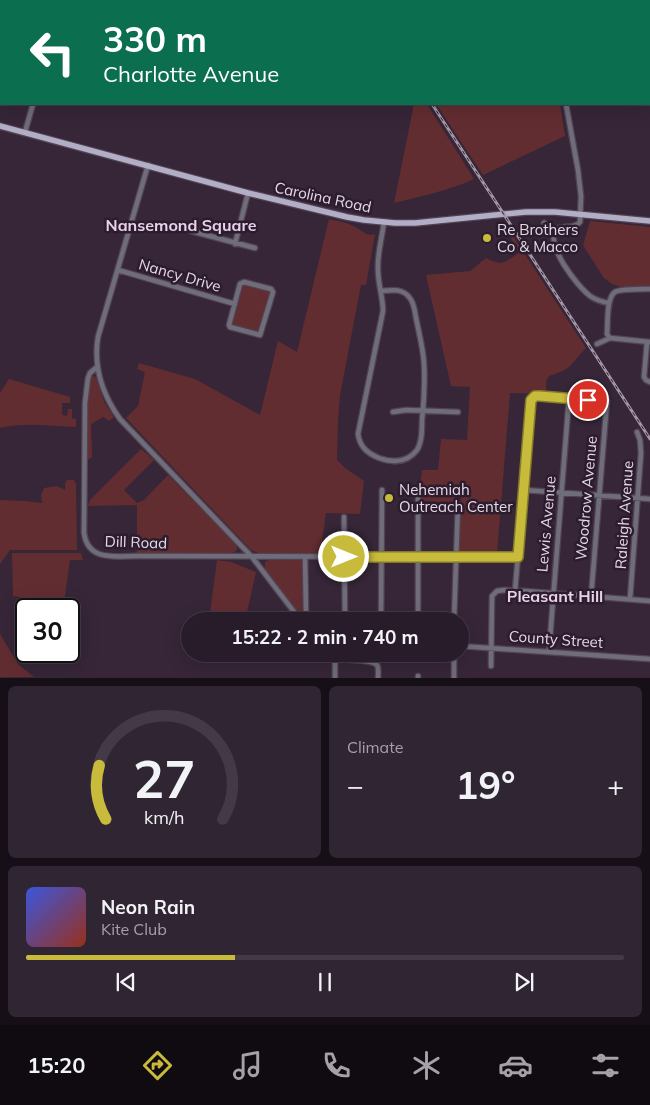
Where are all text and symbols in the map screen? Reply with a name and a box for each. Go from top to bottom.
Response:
text: 330 m [103,17,207,61]
icon: left [20,20,85,85]
text: Charlotte Avenue [103,60,279,88]
street label: Carolina Road [273,177,373,217]
district label: Nansemond Square [106,215,257,235]
place label: Re Brothers Co & Macco [497,220,578,256]
marker: Re Brothers Co & Macco [481,232,493,244]
street label: Nancy Drive [137,254,223,296]
pin [567,379,609,421]
icon: arrive [574,386,602,414]
street label: Woodrow Avenue [571,435,601,561]
street label: Raleigh Avenue [611,460,637,570]
street label: Lewis Avenue [532,475,560,573]
place label: Nehemiah Outreach Center [399,480,513,516]
marker: Nehemiah Outreach Center [383,492,395,504]
position arrow [317,530,369,582]
street label: Dill Road [104,531,168,553]
district label: Pleasant Hill [507,586,603,606]
speed limit sign: 30 [15,598,80,663]
text: 15:22 · 2 min · 740 m [231,625,419,649]
street label: County Street [508,626,604,652]
text: Climate [347,737,403,757]
text: 27 [133,746,196,811]
text: 19° [455,761,516,809]
text: − [347,768,364,803]
text: + [607,768,624,803]
text: km/h [144,806,185,828]
text: Neon Rain [101,895,195,919]
text: Kite Club [101,919,167,939]
icon: previous [112,968,140,996]
icon: pause [311,968,339,996]
icon: next [510,968,538,996]
icon: directions [140,1048,175,1083]
icon: music [230,1048,265,1083]
icon: phone [319,1048,354,1083]
icon: climate [409,1048,444,1083]
icon: car [498,1048,533,1083]
icon: filters [588,1048,623,1083]
text: 15:20 [27,1051,86,1079]

